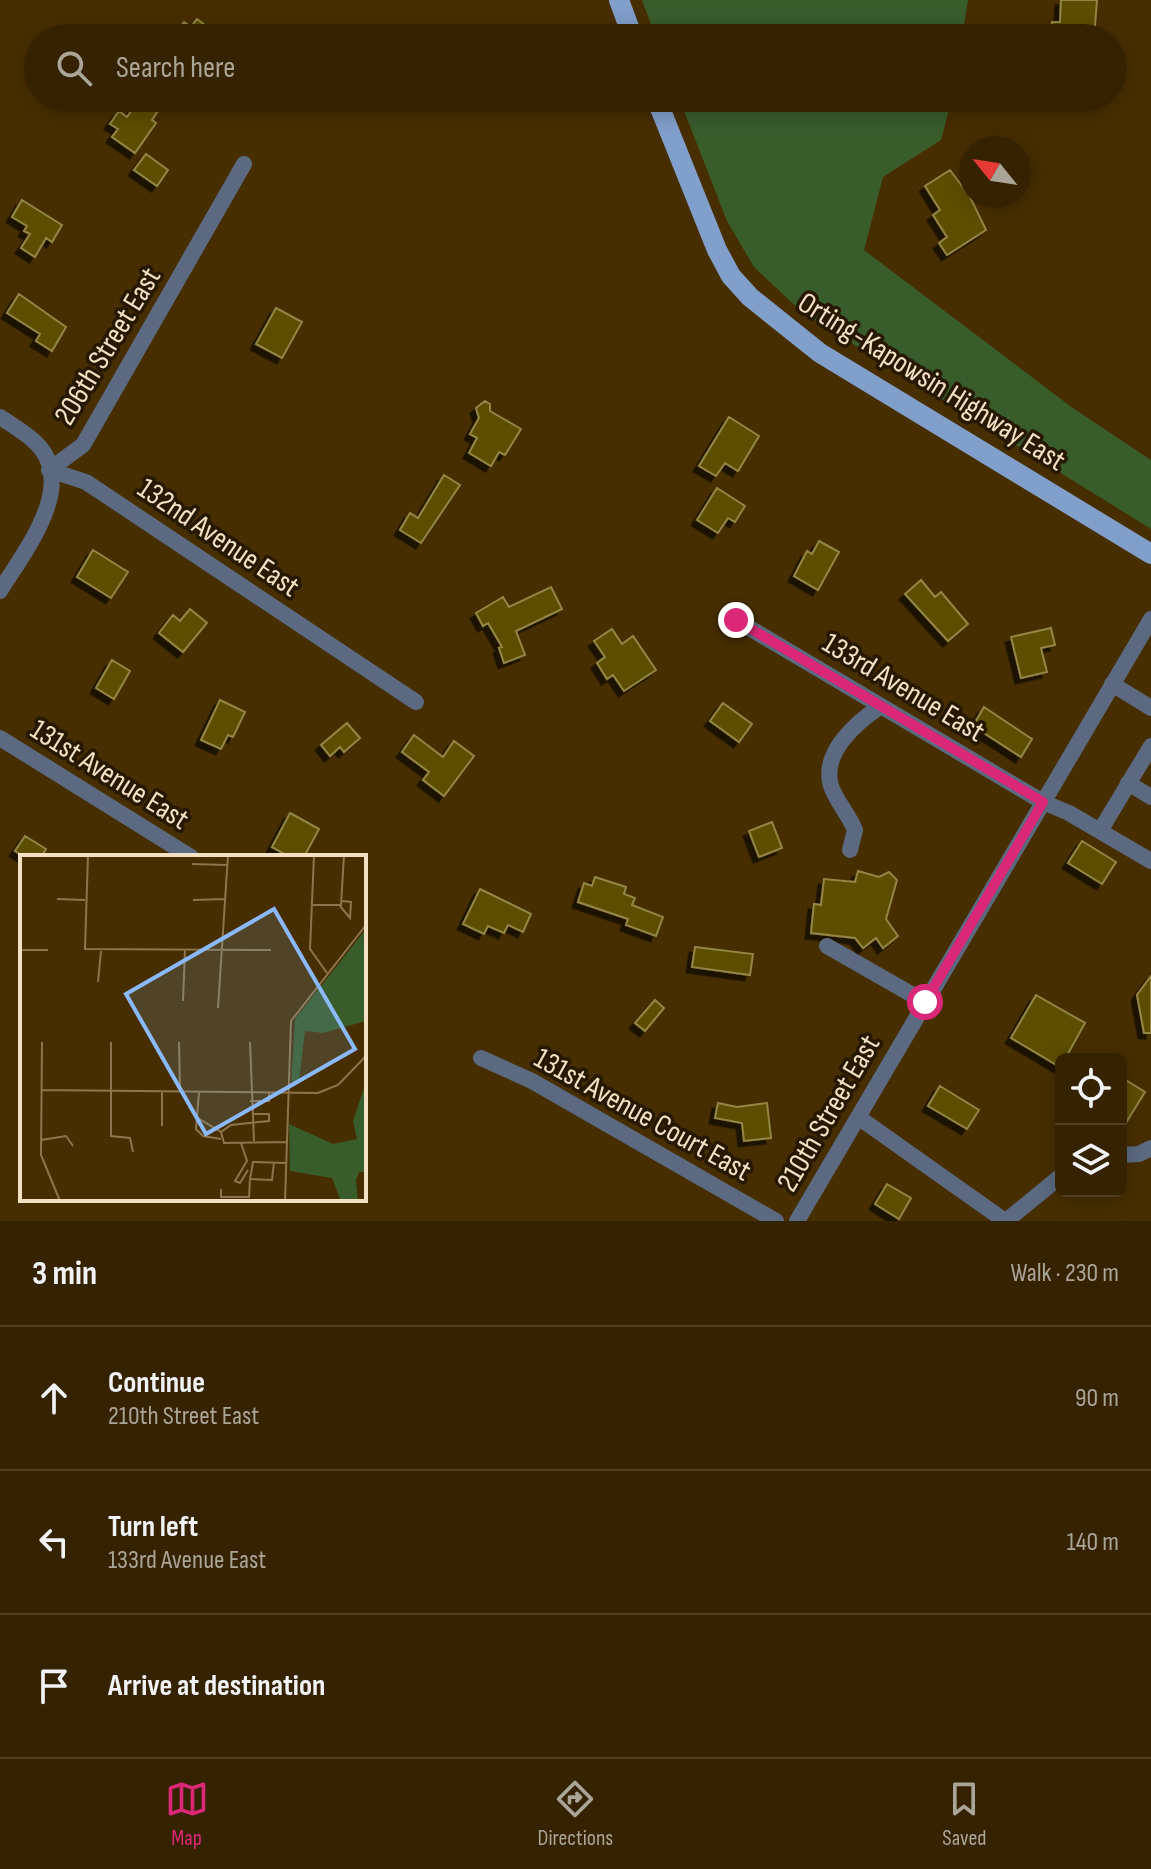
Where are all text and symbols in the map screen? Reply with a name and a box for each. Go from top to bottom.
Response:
search box [24,24,1127,112]
icon: search [52,46,96,90]
text: Search here [116,50,235,86]
north arrow [959,136,1031,208]
street label: 206th Street East [47,261,169,432]
street label: Orting-Kapowsin Highway East [791,285,1072,479]
street label: 132nd Avenue East [131,471,306,605]
route end [718,602,754,638]
street label: 133rd Avenue East [816,625,991,750]
street label: 131st Avenue East [24,712,195,838]
inset map [20,855,366,1201]
route start [907,984,943,1020]
street label: 210th Street East [770,1029,888,1198]
street label: 131st Avenue Court East [528,1040,757,1189]
map controls [1055,1053,1127,1197]
button: locate [1055,1053,1127,1125]
button: layers [1055,1125,1127,1197]
text: 3 min [32,1253,97,1294]
text: Walk · 230 m [1010,1258,1119,1289]
text: Continue [108,1365,205,1401]
icon: ahead [32,1376,76,1420]
text: 90 m [1075,1383,1119,1414]
text: 210th Street East [108,1401,259,1432]
text: Turn left [108,1509,198,1545]
icon: left [32,1520,76,1564]
text: 140 m [1067,1527,1119,1558]
text: 133rd Avenue East [108,1545,266,1576]
icon: arrive [32,1664,76,1708]
text: Arrive at destination [108,1668,325,1704]
tab: Map [165,1777,209,1852]
tab: Directions [538,1777,613,1852]
tab: Saved [942,1777,986,1852]

